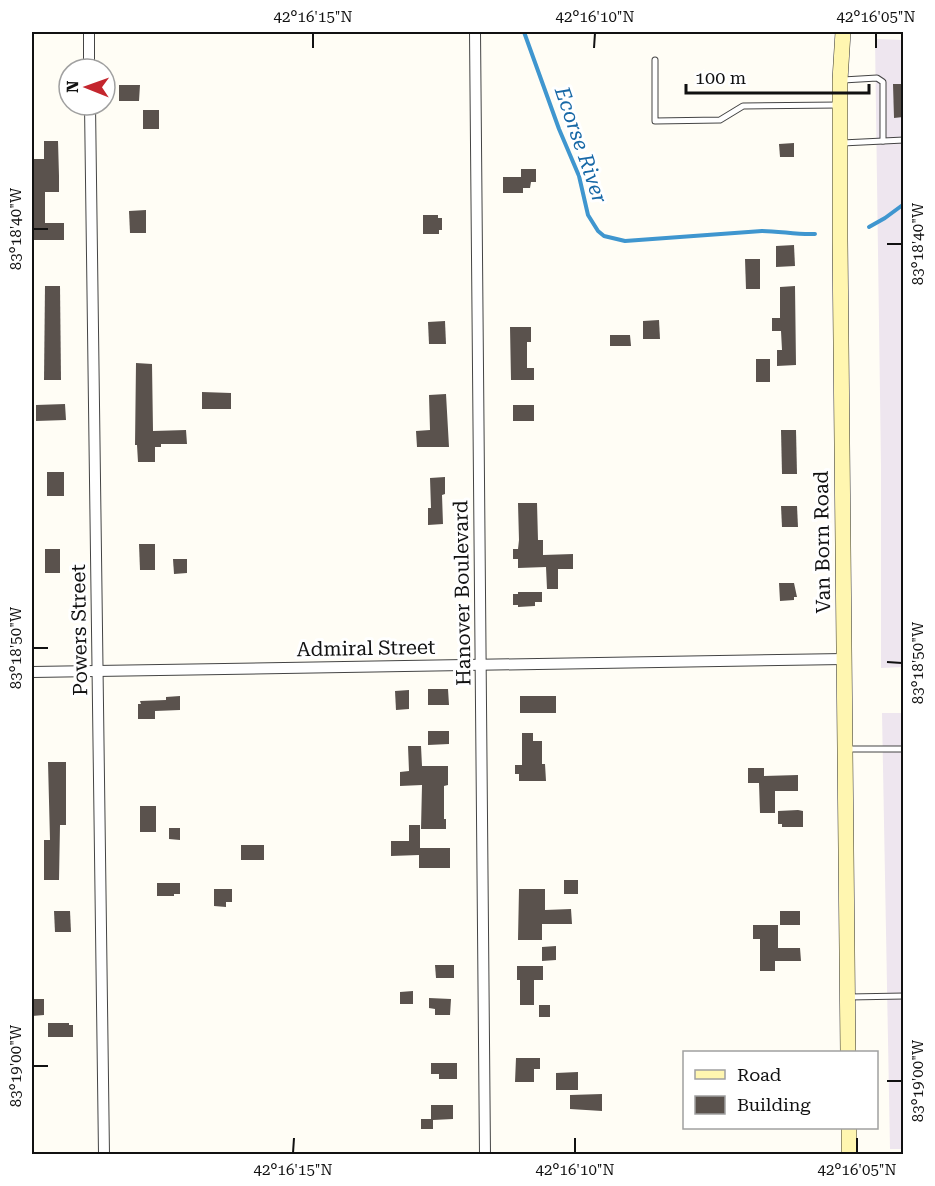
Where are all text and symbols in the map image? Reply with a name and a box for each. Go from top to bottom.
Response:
text: 42°16'15"N [273,8,353,26]
text: 42°16'10"N [555,8,635,26]
text: 42°16'05"N [836,8,916,26]
north arrow [57,57,117,117]
scale bar [686,57,869,95]
text: 100 m [695,67,746,88]
text: N [63,80,82,93]
water label: Ecorse River [550,83,612,207]
text: 83°18'40"W [7,187,25,270]
text: 83°18'40"W [909,202,927,285]
street label: Van Born Road [809,470,835,613]
street label: Hanover Boulevard [448,500,476,686]
street label: Powers Street [66,563,92,696]
text: 83°18'50"W [7,606,25,689]
text: 83°18'50"W [909,621,927,704]
street label: Admiral Street [296,635,436,661]
text: 83°19'00"W [7,1024,25,1107]
text: 83°19'00"W [909,1039,927,1122]
legend [683,1051,878,1129]
text: Road [737,1064,782,1085]
text: Building [737,1094,811,1115]
text: 42°16'15"N [253,1161,333,1179]
text: 42°16'10"N [535,1161,615,1179]
text: 42°16'05"N [817,1161,897,1179]

